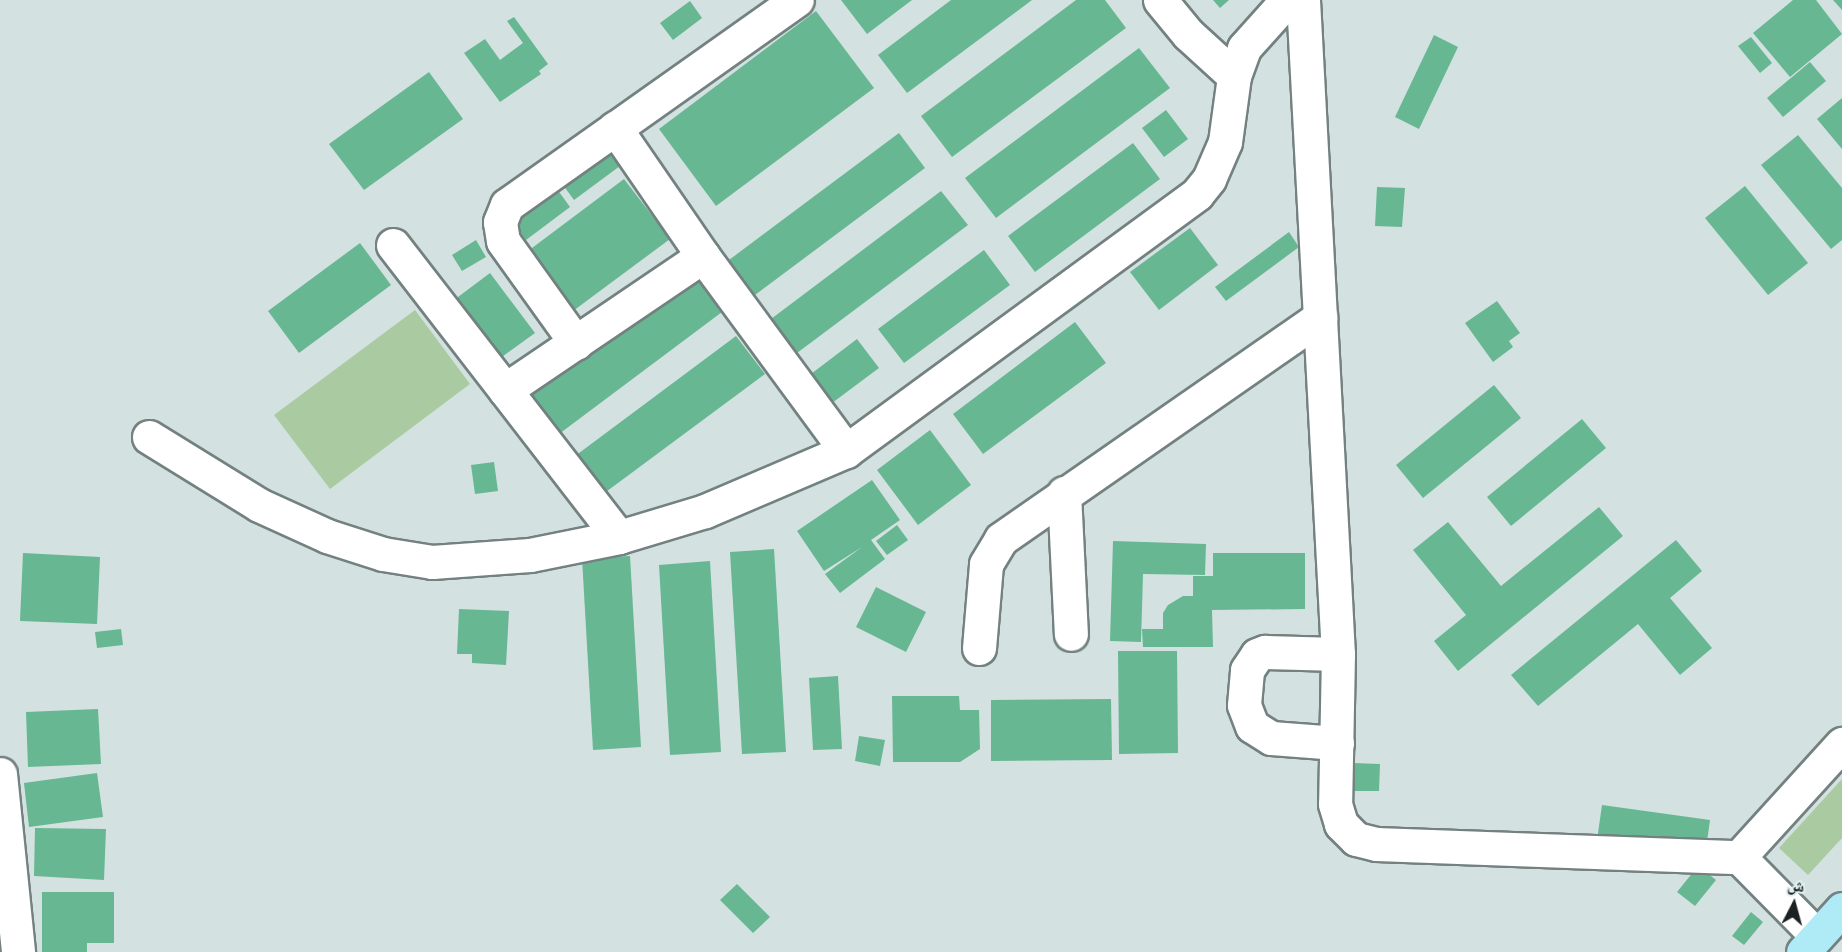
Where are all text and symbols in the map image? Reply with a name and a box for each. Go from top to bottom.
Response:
north arrow [1764,874,1824,934]
text: ش [1786,875,1805,896]

